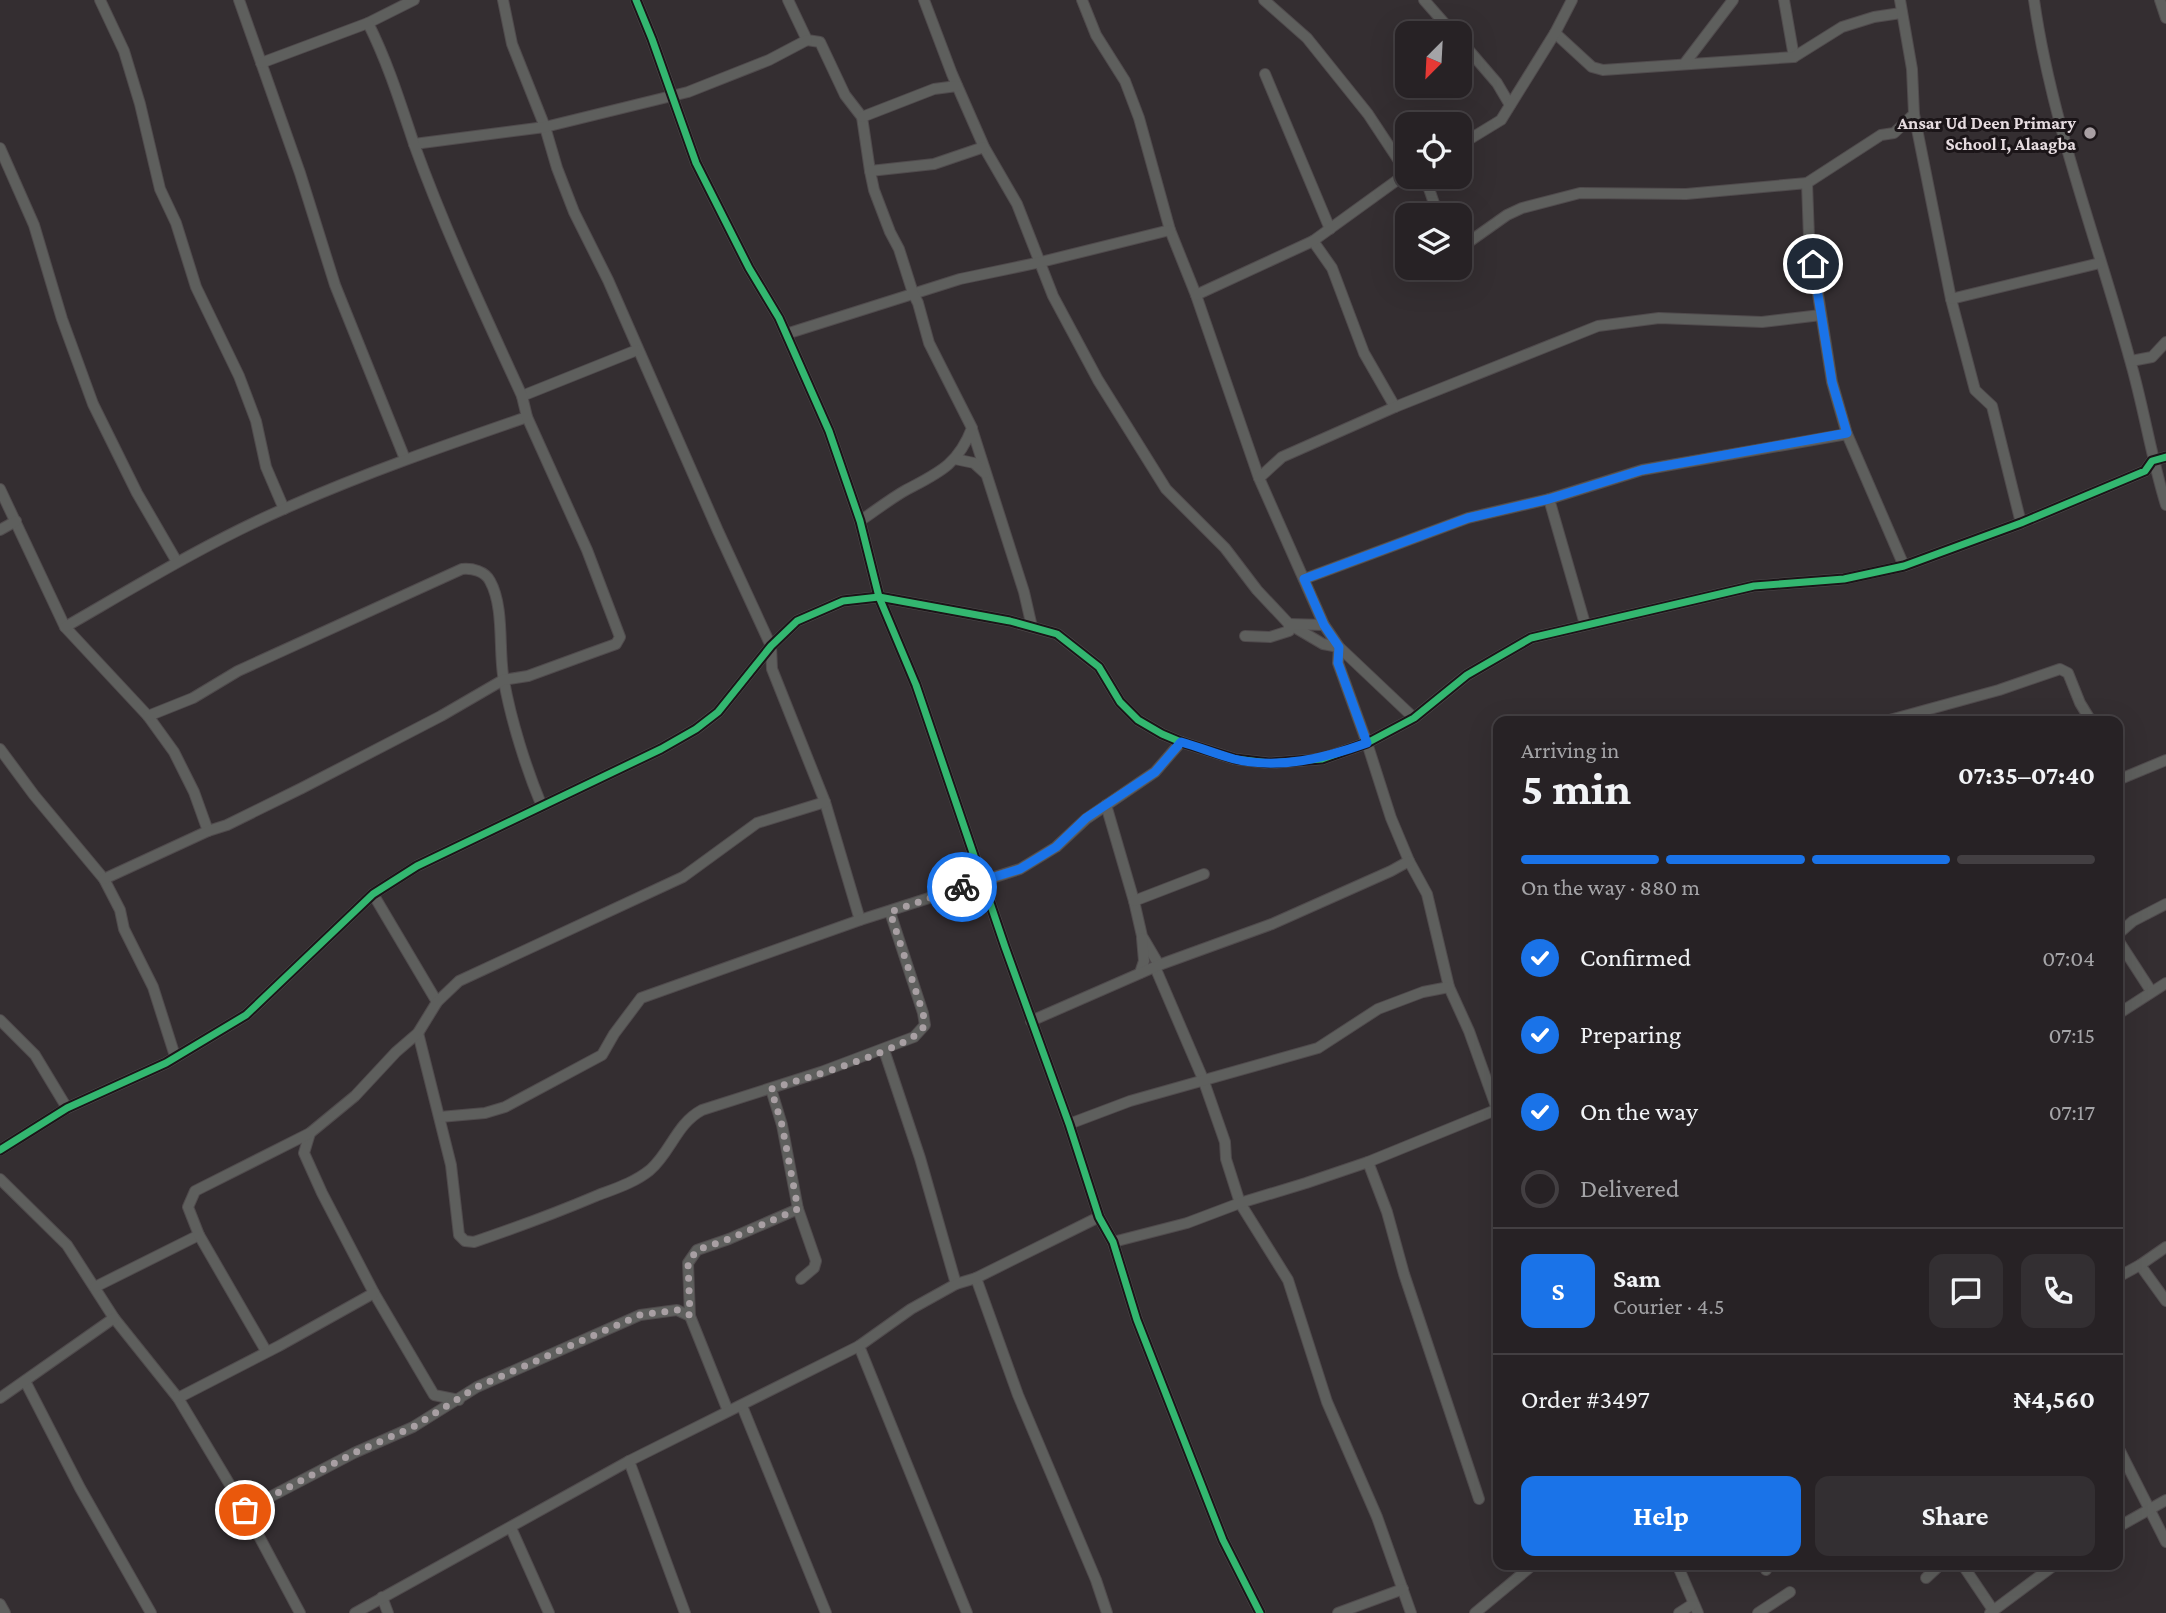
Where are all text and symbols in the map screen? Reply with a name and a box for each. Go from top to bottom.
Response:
north arrow [1395,21,1472,98]
map controls [1395,21,1472,280]
button: locate [1395,112,1472,189]
place label: Ansar Ud Deen Primary School I, Alaagba [1896,113,2076,154]
marker: Ansar Ud Deen Primary School I, Alaagba [2082,125,2098,141]
button: layers [1395,203,1472,280]
pin [1783,234,1843,294]
icon: home [1794,245,1832,283]
text: Arriving in [1521,737,1619,763]
text: 07:35–07:40 [1958,761,2095,790]
text: 5 min [1521,763,1631,814]
courier [927,852,997,922]
icon: bike [943,868,981,906]
text: On the way · 880 m [1521,874,1700,900]
icon: check [1521,939,1559,977]
text: Confirmed [1580,943,1691,972]
text: 07:04 [2042,945,2095,971]
icon: check [1521,1016,1559,1054]
text: Preparing [1580,1020,1681,1049]
text: 07:15 [2049,1022,2095,1048]
icon: check [1521,1093,1559,1131]
text: On the way [1580,1097,1698,1126]
text: 07:17 [2049,1099,2095,1125]
text: Delivered [1580,1174,1679,1203]
button: chat [1929,1254,2003,1328]
button: phone [2021,1254,2095,1328]
text: Sam [1613,1264,1661,1293]
text: S [1552,1277,1565,1306]
text: Courier · 4.5 [1613,1293,1725,1319]
text: Order #3497 [1521,1385,1650,1414]
text: ₦4,560 [2013,1385,2095,1414]
button: Help [1521,1476,1801,1556]
button: Share [1815,1476,2095,1556]
pin [215,1480,275,1540]
icon: bag [226,1491,264,1529]

